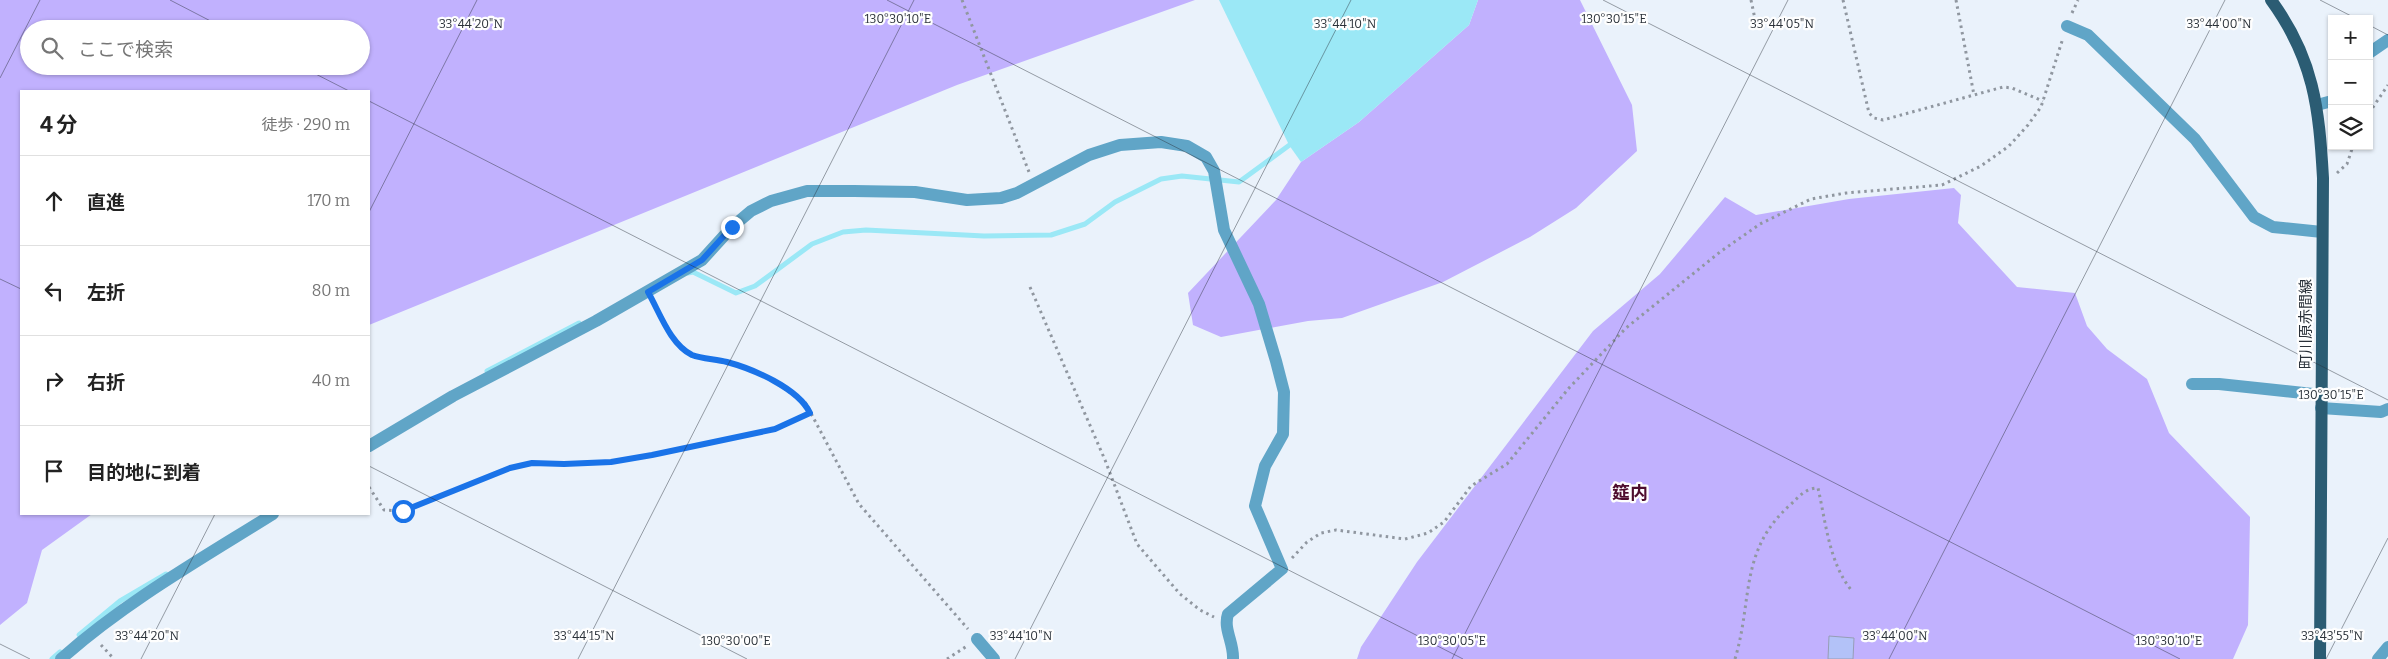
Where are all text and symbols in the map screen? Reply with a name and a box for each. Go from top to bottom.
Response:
text: 130°30'10"E [865,12,931,26]
text: 130°30'15"E [1581,12,1647,26]
map controls [2328,15,2373,150]
button: + [2328,15,2373,60]
text: 33°44'20"N [439,17,504,31]
text: 33°44'10"N [1314,17,1377,31]
text: 33°44'05"N [1750,17,1814,31]
text: 33°44'00"N [2186,17,2252,31]
search box [20,20,370,75]
icon: search [38,34,66,62]
text: ここで検索 [78,38,173,61]
button: − [2328,60,2373,105]
button: layers [2328,105,2373,150]
text: 4 分 [40,112,78,138]
text: 徒歩 · 290 m [261,115,350,134]
icon: ahead [40,187,68,215]
text: 直進 [87,191,125,214]
text: 170 m [307,191,350,210]
route end [721,216,744,239]
icon: left [40,277,68,305]
street label: 町川原赤間線 [2297,279,2315,369]
text: 左折 [87,281,125,304]
text: 80 m [312,281,350,300]
icon: right [40,367,68,395]
text: 右折 [87,371,125,394]
text: 40 m [312,371,350,390]
text: 130°30'15"E [2298,388,2364,402]
icon: arrive [40,457,68,485]
text: 目的地に到着 [87,461,201,484]
district label: 筵内 [1612,482,1648,504]
route start [392,500,415,523]
text: 33°44'20"N [115,629,180,643]
text: 33°44'15"N [553,629,615,643]
text: 33°44'10"N [990,629,1053,643]
text: 33°44'00"N [1862,629,1928,643]
text: 33°43'55"N [2301,629,2364,643]
text: 130°30'00"E [701,634,771,648]
text: 130°30'05"E [1418,634,1486,648]
text: 130°30'10"E [2136,634,2202,648]

